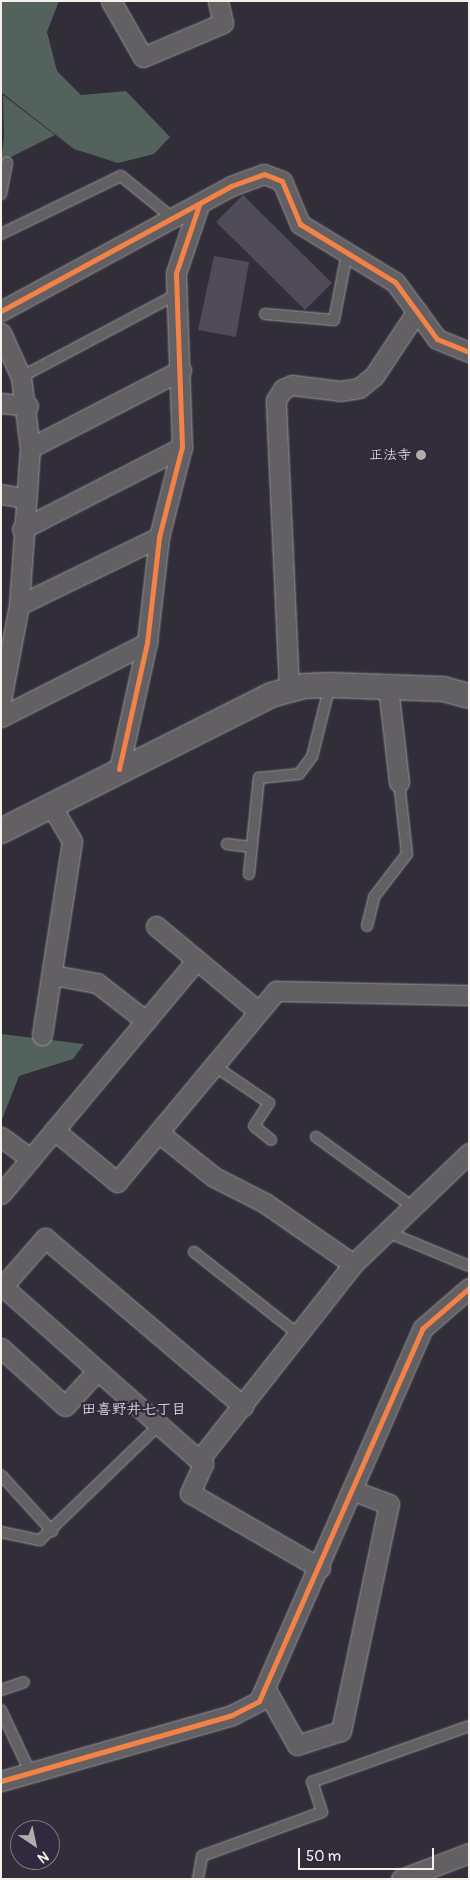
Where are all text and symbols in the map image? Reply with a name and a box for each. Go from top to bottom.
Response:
place label: 正法寺 [369,447,411,463]
marker: 正法寺 [415,449,427,461]
district label: 田喜野井七丁目 [82,1401,186,1419]
north arrow [10,1820,60,1870]
scale bar [300,1838,436,1870]
text: N [34,1847,52,1867]
text: 50 m [306,1847,341,1866]

